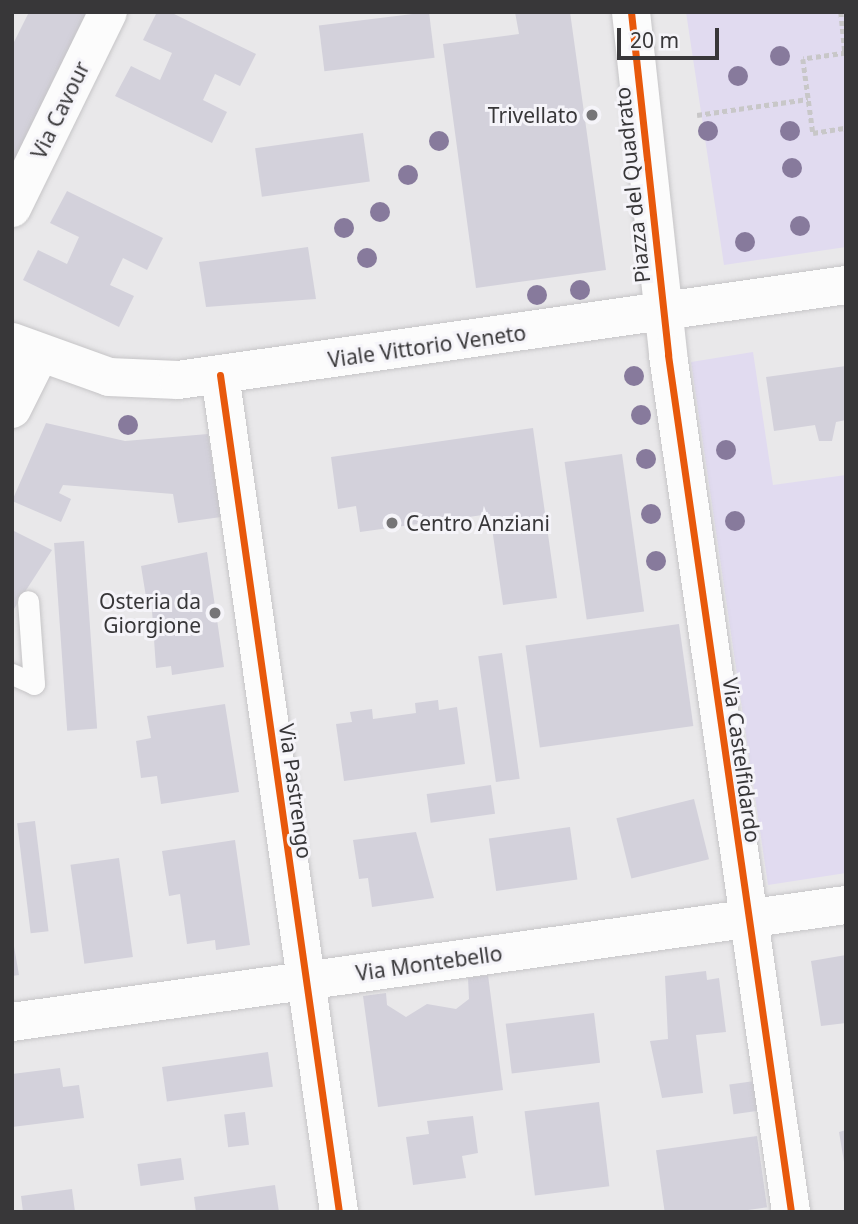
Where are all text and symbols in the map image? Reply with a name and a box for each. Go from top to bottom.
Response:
scale bar [620,14,722,58]
text: 20 m [630,26,679,54]
street label: Via Cavour [26,57,94,163]
street label: Piazza del Quadrato [609,86,655,284]
place label: Trivellato [488,102,578,128]
marker: Trivellato [584,107,600,123]
street label: Viale Vittorio Veneto [326,320,528,372]
place label: Centro Anziani [406,510,550,536]
marker: Centro Anziani [384,515,400,531]
place label: Osteria da Giorgione [99,588,201,638]
marker: Osteria da Giorgione [207,605,223,621]
street label: Via Castelfidardo [718,676,766,844]
street label: Via Pastrengo [274,722,318,860]
street label: Via Montebello [354,940,504,986]

